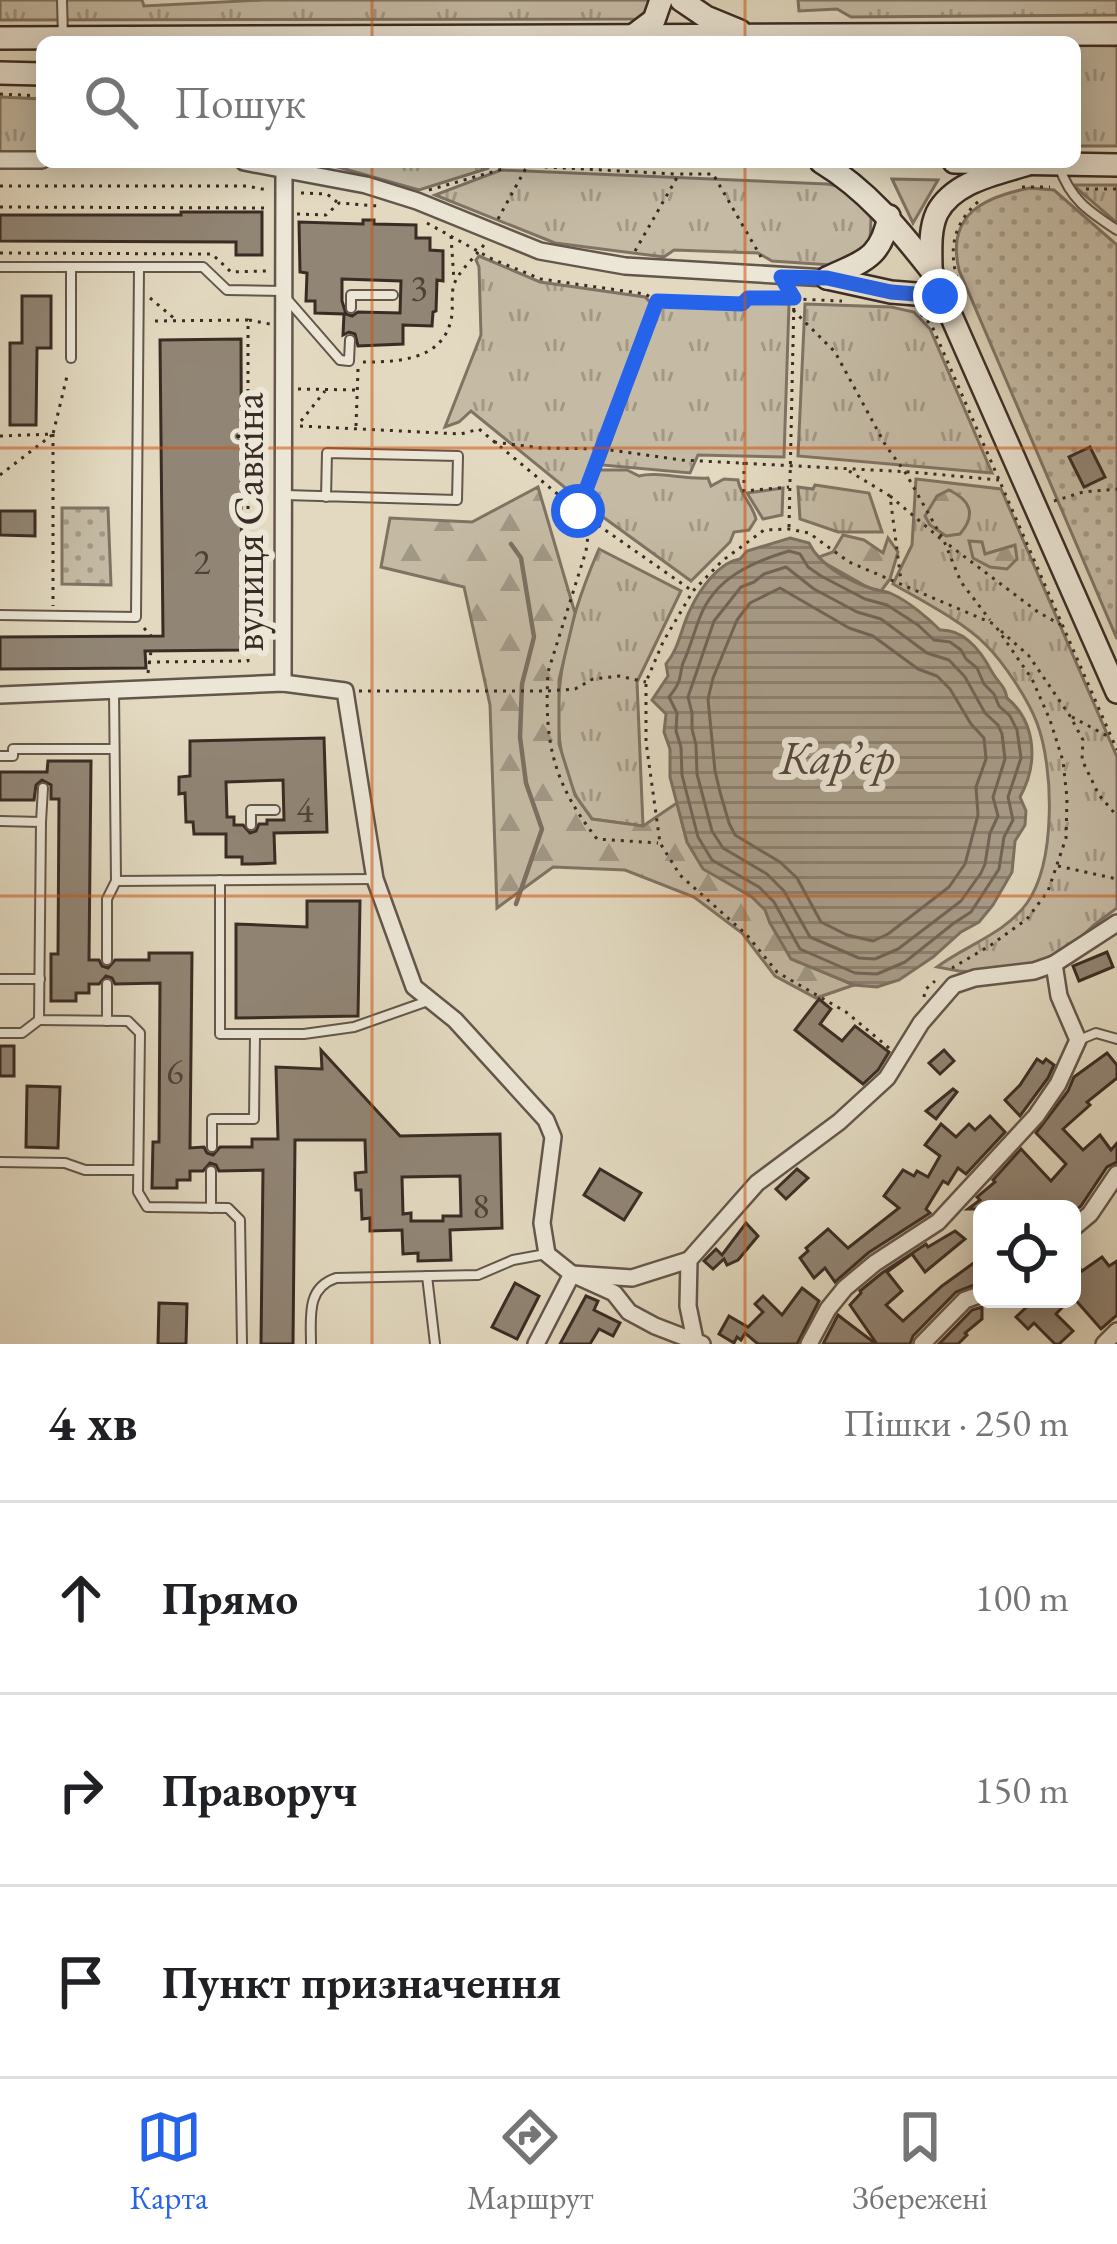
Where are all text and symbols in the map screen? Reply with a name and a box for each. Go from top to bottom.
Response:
search box [36,36,1081,168]
icon: search [78,69,144,135]
text: Пошук [174,73,306,131]
house number: 3 [410,264,428,311]
route end [913,269,967,323]
street label: вулиця Савкіна [221,392,276,652]
route start [551,484,605,538]
house number: 2 [193,538,211,585]
water label: Кар’єр [778,728,895,786]
house number: 4 [296,786,314,833]
house number: 6 [166,1048,184,1095]
house number: 8 [472,1182,490,1229]
map controls [973,1200,1081,1308]
button: locate [973,1200,1081,1308]
text: 4 хв [48,1389,137,1455]
text: Пішки · 250 m [843,1397,1069,1448]
icon: ahead [48,1565,114,1631]
text: Прямо [162,1569,298,1627]
text: 100 m [975,1572,1069,1623]
icon: right [48,1757,114,1823]
text: Праворуч [162,1761,357,1819]
text: 150 m [975,1764,1069,1815]
icon: arrive [48,1949,114,2015]
text: Пункт призначення [162,1953,561,2011]
tab: Карта [129,2104,208,2219]
tab: Маршрут [467,2104,593,2219]
tab: Збережені [852,2104,988,2219]

